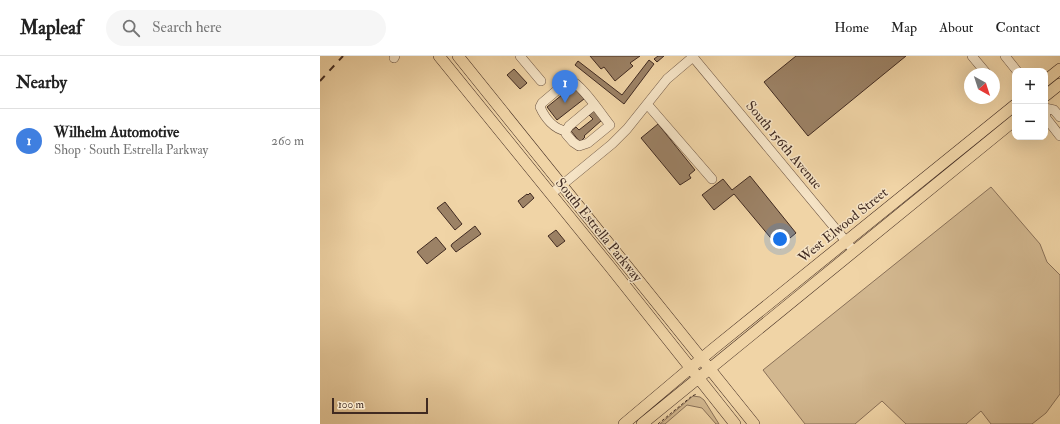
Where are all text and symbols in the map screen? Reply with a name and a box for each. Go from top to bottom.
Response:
search box [106,10,386,46]
text: Mapleaf [20,16,82,40]
icon: search [120,17,142,39]
text: Search here [152,18,222,37]
text: Home [834,19,869,36]
text: Map [891,19,917,36]
text: About [939,19,973,36]
text: Contact [995,19,1040,36]
north arrow [964,68,1000,104]
map controls [1012,68,1048,140]
button: + [1012,68,1048,104]
pin: 1 [552,70,578,103]
text: Nearby [16,72,67,93]
street label: South 156th Avenue [742,97,826,193]
button: − [1012,104,1048,140]
text: Wilhelm Automotive [54,123,179,142]
text: 1 [27,133,31,149]
text: 260 m [271,133,304,149]
text: Shop · South Estrella Parkway [54,142,208,158]
street label: South Estrella Parkway [551,175,647,287]
street label: West Elwood Street [794,183,892,267]
your location [770,229,790,249]
scale bar [332,396,428,415]
text: 100 m [338,398,364,411]

